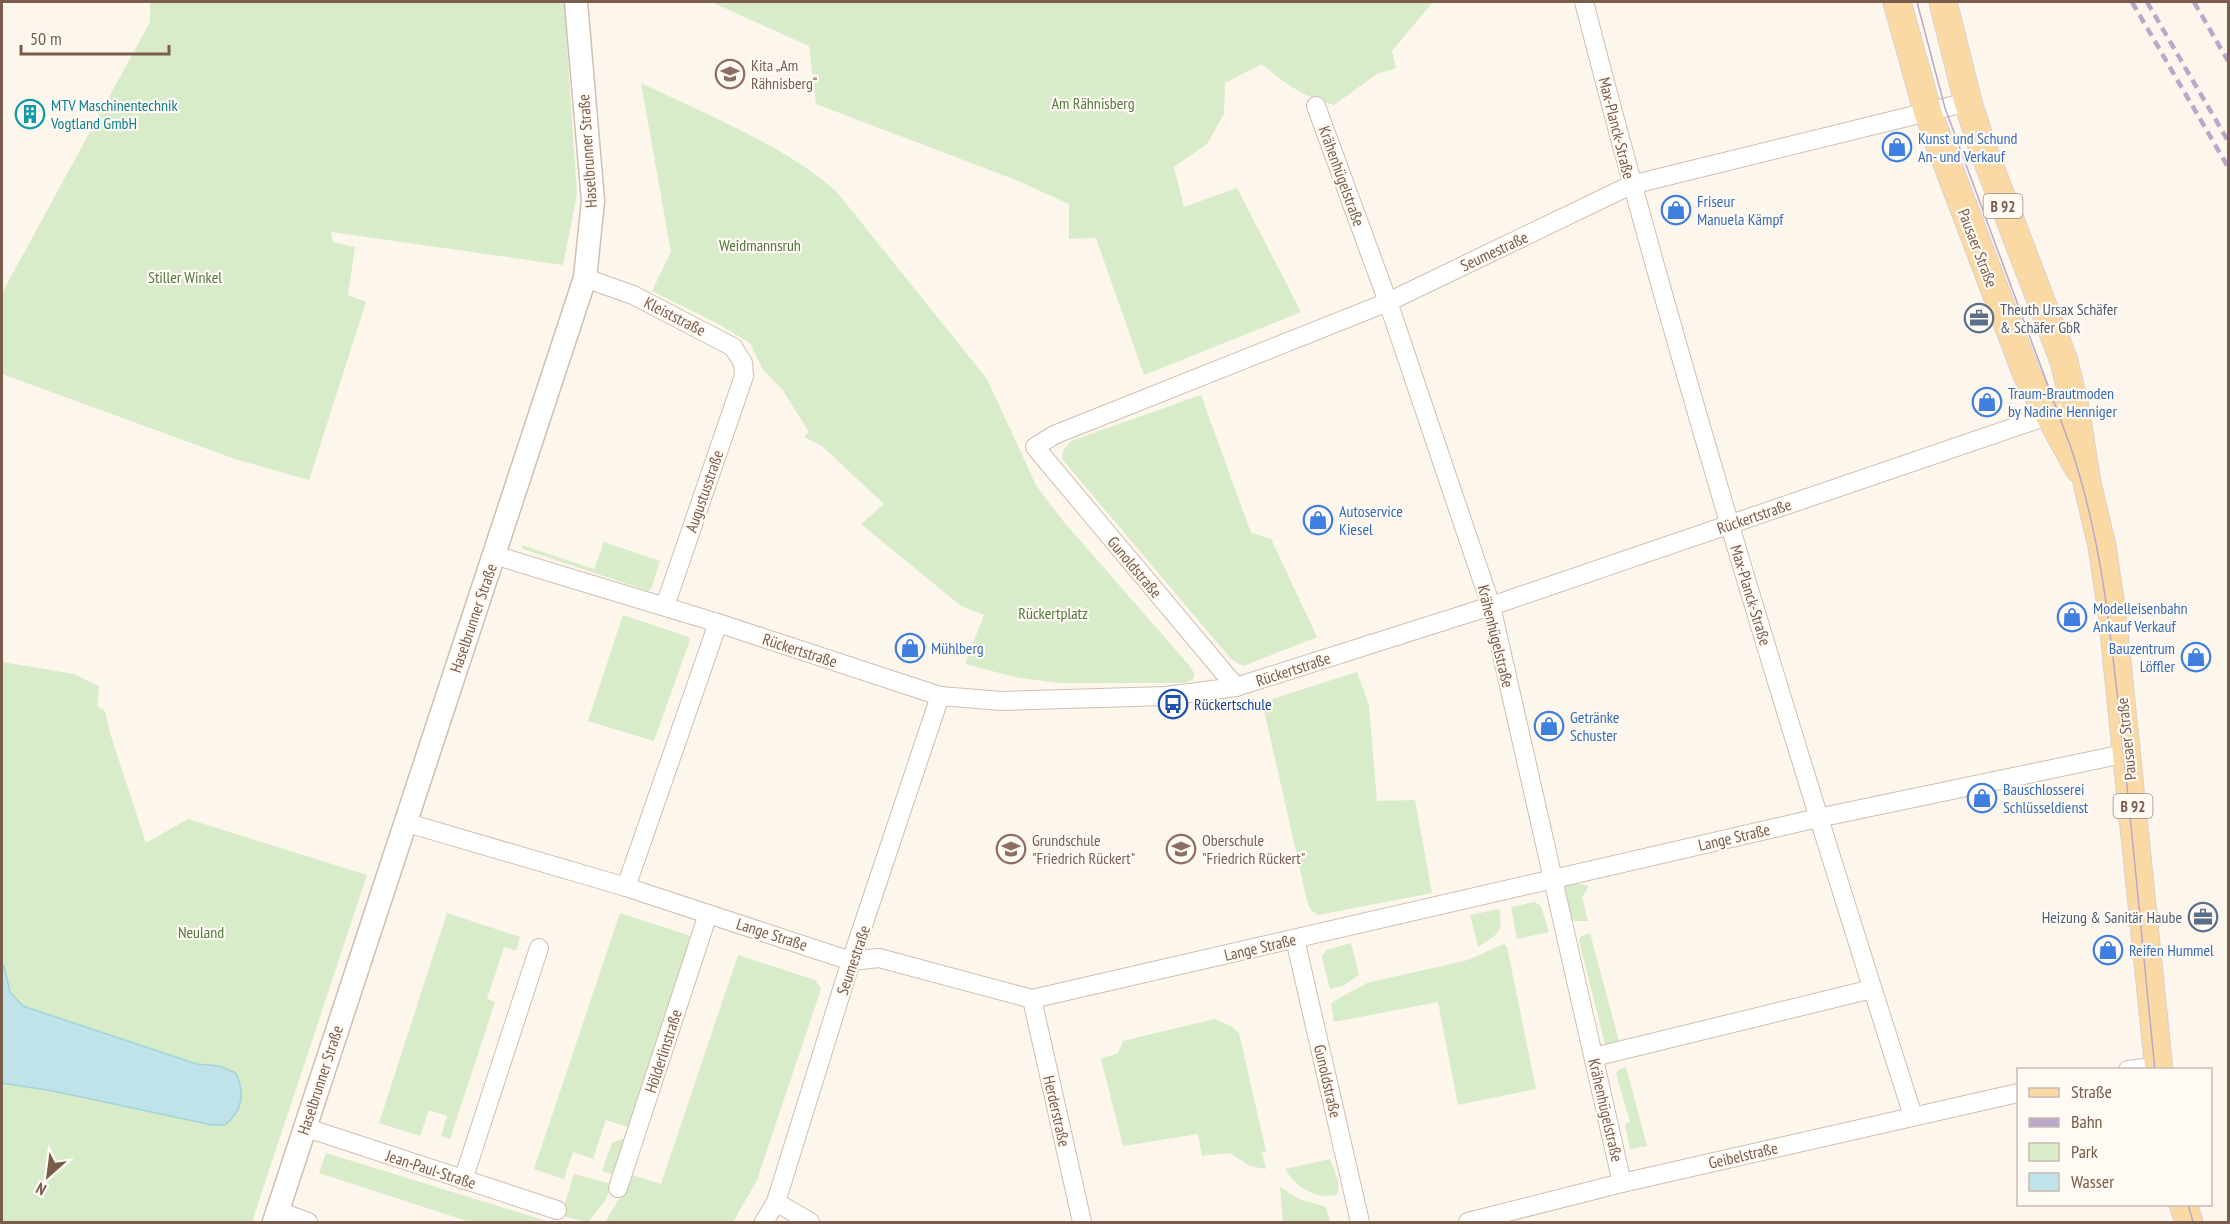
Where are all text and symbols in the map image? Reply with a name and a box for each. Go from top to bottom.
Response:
scale bar [21,18,170,56]
text: 50 m [30,27,62,50]
place label: Kita „Am Rähnisberg“ [751,55,818,93]
school or university icon: Kita „Am Rähnisberg“ [714,58,746,90]
street label: Max-Planck-Straße [1595,75,1639,181]
park label: Am Rähnisberg [1051,93,1135,113]
street label: Haselbrunner Straße [573,94,601,208]
place label: MTV Maschinentechnik Vogtland GmbH [50,95,178,133]
building icon: MTV Maschinentechnik Vogtland GmbH [14,98,46,130]
street label: Krähenhügelstraße [1315,123,1369,229]
place label: Kunst und Schund An- und Verkauf [1918,128,2018,166]
shop icon: Kunst und Schund An- und Verkauf [1881,131,1913,163]
place label: Friseur Manuela Kämpf [1697,191,1784,229]
shop icon: Friseur Manuela Kämpf [1660,194,1692,226]
road number: B 92 [1984,194,2022,218]
street label: Pausaer Straße [1954,206,2002,290]
street label: Seumestraße [1457,227,1531,275]
park label: Weidmannsruh [719,235,801,255]
park label: Stiller Winkel [148,267,222,287]
street label: Kleiststraße [641,292,709,340]
place label: Theuth Ursax Schäfer & Schäfer GbR [2000,299,2118,337]
office icon: Theuth Ursax Schäfer & Schäfer GbR [1963,302,1995,334]
place label: Traum-Brautmoden by Nadine Henniger [2008,383,2117,421]
shop icon: Traum-Brautmoden by Nadine Henniger [1971,386,2003,418]
street label: Augustusstraße [681,447,727,535]
street label: Rückertstraße [1714,494,1794,538]
place label: Autoservice Kiesel [1339,501,1403,539]
shop icon: Autoservice Kiesel [1302,504,1334,536]
street label: Gunoldstraße [1103,532,1167,602]
street label: Max-Planck-Straße [1726,542,1776,648]
street label: Haselbrunner Straße [445,561,501,675]
street label: Krähenhügelstraße [1474,583,1518,689]
place label: Modelleisenbahn Ankauf Verkauf [2093,598,2188,636]
shop icon: Modelleisenbahn Ankauf Verkauf [2056,601,2088,633]
park label: Rückertplatz [1018,603,1088,623]
street label: Rückertstraße [760,629,840,671]
shop icon: Mühlberg [894,632,926,664]
place label: Mühlberg [931,638,984,658]
place label: Bauzentrum Löffler [2109,638,2176,676]
shop icon: Bauzentrum Löffler [2180,641,2212,673]
street label: Rückertstraße [1253,648,1333,690]
bus stop icon: Rückertschule [1157,688,1189,720]
place label: Rückertschule [1194,694,1272,714]
street label: Pausaer Straße [2112,697,2140,781]
place label: Getränke Schuster [1570,707,1619,745]
shop icon: Getränke Schuster [1533,710,1565,742]
place label: Bauschlosserei Schlüsseldienst [2003,779,2089,817]
shop icon: Bauschlosserei Schlüsseldienst [1966,782,1998,814]
road number: B 92 [2114,794,2152,818]
street label: Lange Straße [1696,819,1772,855]
place label: Grundschule "Friedrich Rückert" [1032,830,1135,868]
place label: Oberschule "Friedrich Rückert" [1202,830,1305,868]
school or university icon: Grundschule "Friedrich Rückert" [995,833,1027,865]
school or university icon: Oberschule "Friedrich Rückert" [1165,833,1197,865]
office icon: Heizung & Sanitär Haube [2187,901,2219,933]
place label: Heizung & Sanitär Haube [2042,907,2182,927]
street label: Lange Straße [734,913,810,955]
park label: Neuland [178,922,224,942]
street label: Seumestraße [832,922,874,998]
street label: Lange Straße [1222,929,1298,965]
shop icon: Reifen Hummel [2092,934,2124,966]
place label: Reifen Hummel [2129,940,2214,960]
street label: Hölderlinstraße [640,1007,686,1095]
street label: Haselbrunner Straße [293,1023,347,1137]
street label: Gunoldstraße [1310,1042,1346,1120]
street label: Krähenhügelstraße [1584,1056,1628,1164]
legend [2017,1068,2212,1206]
street label: Herderstraße [1039,1073,1075,1149]
text: Straße [2071,1080,2112,1103]
text: Bahn [2071,1110,2103,1133]
street label: Geibelstraße [1707,1137,1779,1173]
text: Park [2071,1140,2098,1163]
street label: Jean-Paul-Straße [382,1145,479,1193]
north arrow [18,1146,78,1206]
text: Wasser [2071,1170,2114,1193]
text: N [32,1178,49,1200]

